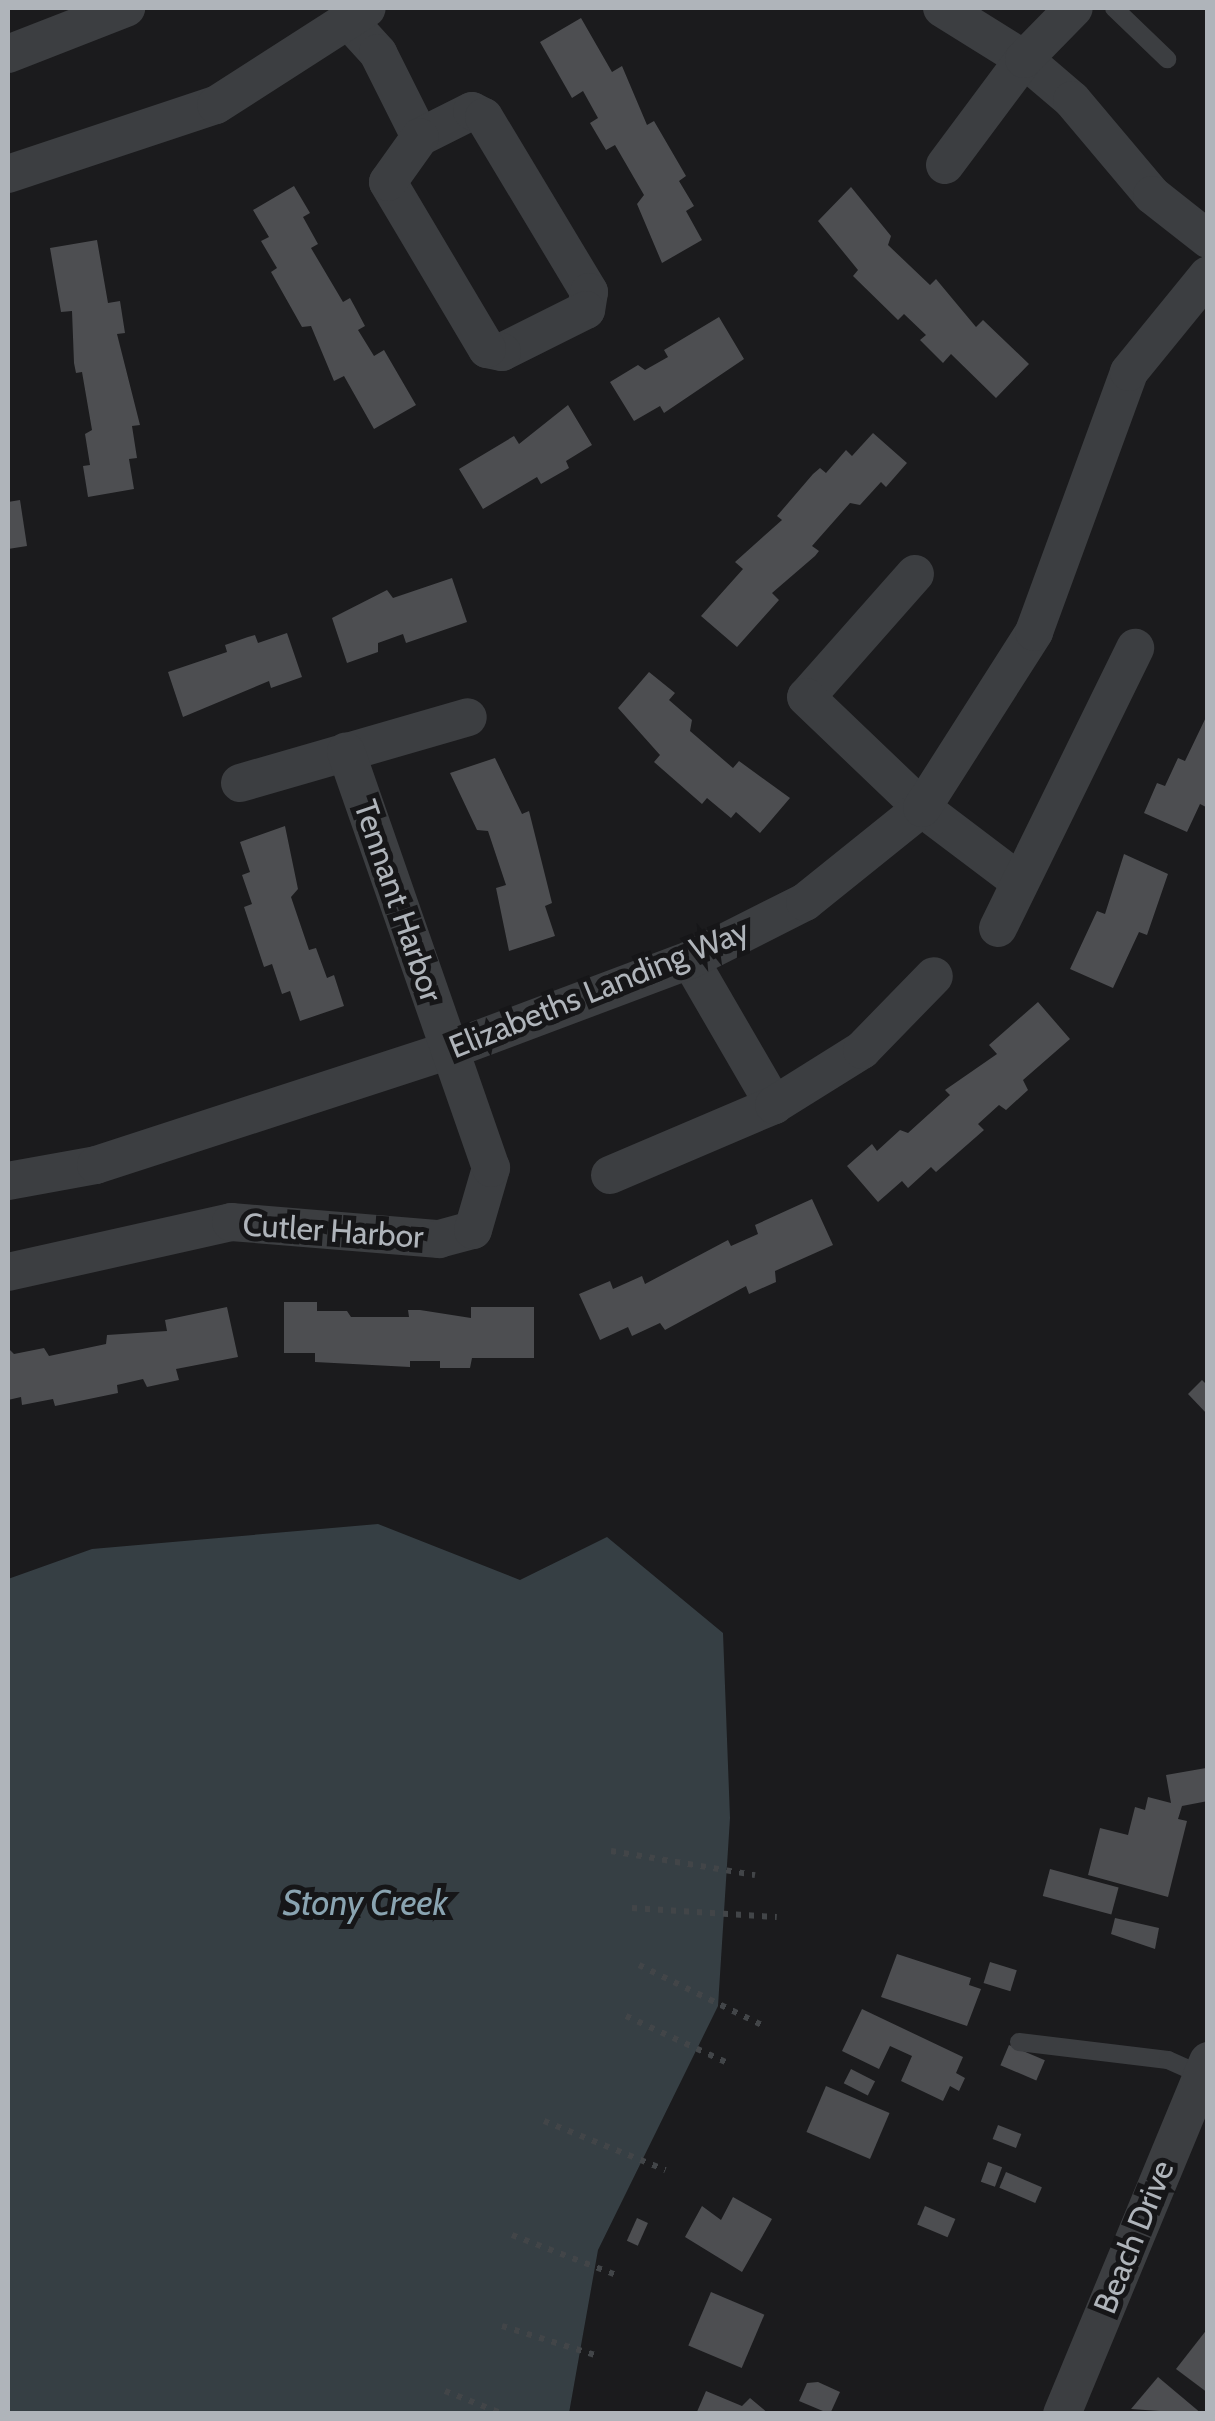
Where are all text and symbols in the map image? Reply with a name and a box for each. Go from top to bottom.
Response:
street label: Tennant Harbor [346,795,450,1007]
street label: Elizabeths Landing Way [443,911,755,1067]
street label: Cutler Harbor [241,1206,425,1256]
water label: Stony Creek [282,1882,448,1924]
street label: Beach Drive [1086,2155,1182,2319]

